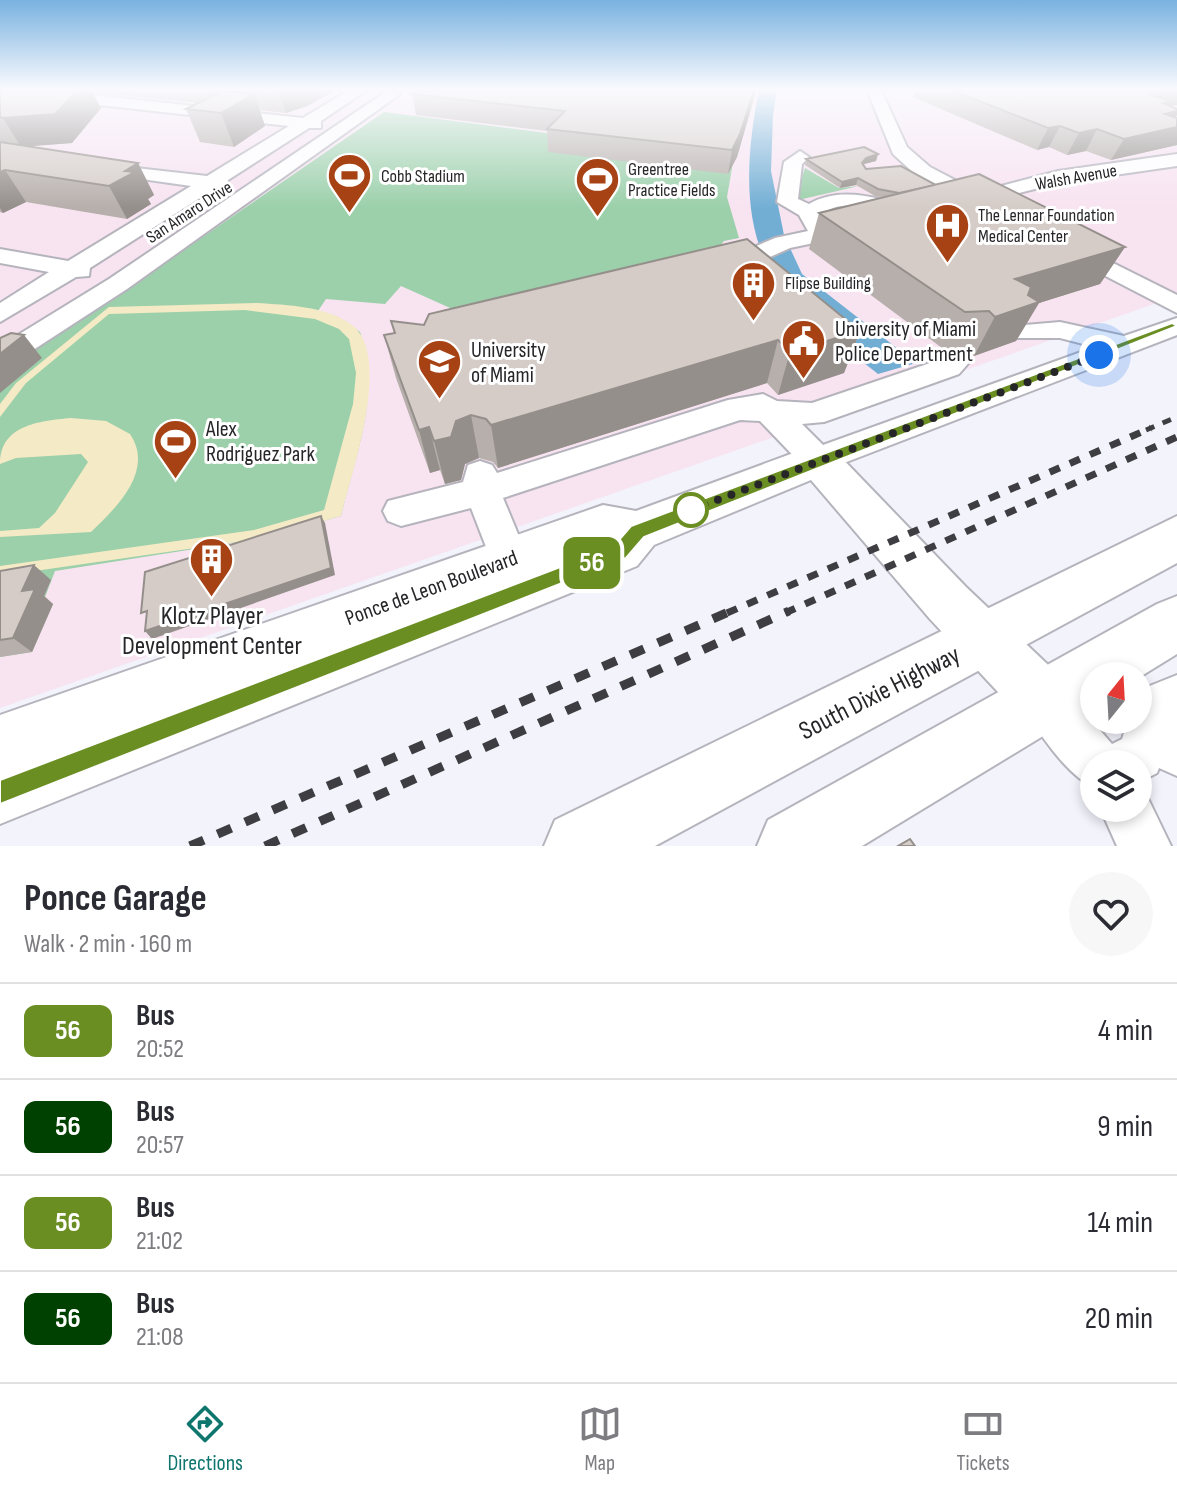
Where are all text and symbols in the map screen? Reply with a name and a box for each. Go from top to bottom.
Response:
sports icon: Cobb Stadium [326,152,374,215]
sports icon: Greentree Practice Fields [573,155,621,218]
place label: Greentree Practice Fields [628,159,716,201]
street label: Walsh Avenue [1034,160,1119,195]
place label: Cobb Stadium [381,166,465,187]
street label: San Amaro Drive [142,177,236,248]
hospital icon: The Lennar Foundation Medical Center [923,201,971,264]
place label: The Lennar Foundation Medical Center [978,205,1115,247]
building icon: Flipse Building [730,259,778,322]
place label: Flipse Building [785,273,871,294]
place label: University of Miami Police Department [835,316,976,368]
public building icon: University of Miami Police Department [780,317,828,380]
your location [1079,335,1119,375]
place label: University of Miami [471,337,546,389]
school or university icon: University of Miami [416,338,464,401]
place label: Alex Rodriguez Park [205,416,316,468]
sports icon: Alex Rodriguez Park [151,417,199,480]
unlabelled marker [674,493,708,527]
building icon: Klotz Player Development Center [188,536,236,599]
line badge: 56 [556,537,628,589]
street label: Ponce de Leon Boulevard [341,545,522,632]
text: 56 [579,546,605,579]
place label: Klotz Player Development Center [122,601,303,662]
street label: South Dixie Highway [794,639,965,747]
north arrow [1080,662,1152,734]
map controls [1080,662,1152,822]
button: layers [1080,750,1152,822]
button: heart [1069,872,1153,956]
text: Ponce Garage [24,876,207,921]
text: Walk · 2 min · 160 m [24,929,192,960]
text: Bus [136,998,175,1034]
text: 4 min [1098,1013,1153,1049]
text: 56 [55,1014,81,1047]
text: 20:52 [136,1034,184,1065]
text: Bus [136,1094,175,1130]
text: 9 min [1097,1109,1153,1145]
text: 56 [55,1110,81,1143]
text: 20:57 [136,1130,184,1161]
text: Bus [136,1190,175,1226]
text: 14 min [1088,1205,1153,1241]
text: 56 [55,1206,81,1239]
text: 21:02 [136,1226,183,1257]
text: Bus [136,1286,175,1322]
text: 20 min [1085,1301,1153,1337]
text: 56 [55,1302,81,1335]
text: 21:08 [136,1322,184,1353]
tab: Directions [167,1402,243,1477]
tab: Map [578,1402,622,1477]
tab: Tickets [957,1402,1010,1477]

